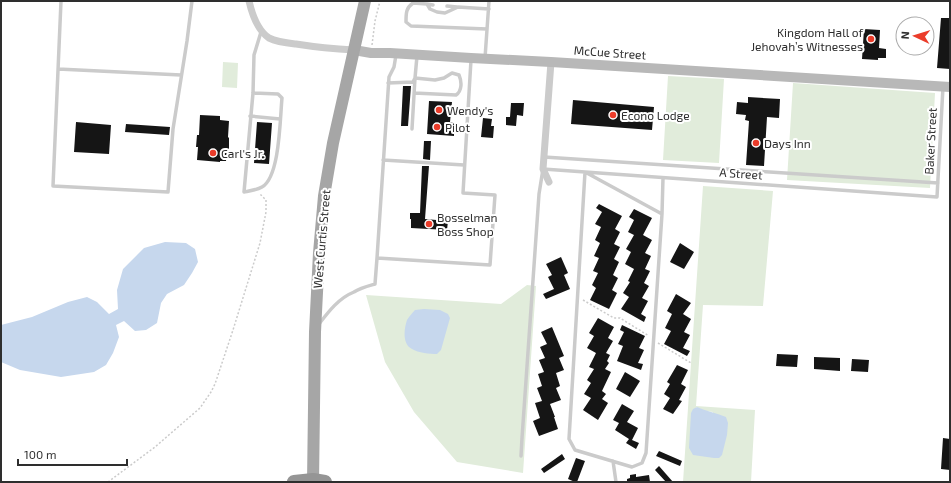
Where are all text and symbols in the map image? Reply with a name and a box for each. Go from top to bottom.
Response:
north arrow [895,16,935,56]
place label: Kingdom Hall of Jehovah’s Witnesses [751,25,863,53]
text: N [898,31,911,40]
marker: Kingdom Hall of Jehovah’s Witnesses [866,34,876,44]
street label: McCue Street [573,42,647,62]
place label: Wendy's [447,103,493,117]
marker: Wendy's [434,105,444,115]
street label: Baker Street [921,107,939,175]
place label: Econo Lodge [621,108,690,122]
marker: Econo Lodge [608,110,618,120]
place label: Pilot [445,120,470,134]
marker: Pilot [432,122,442,132]
place label: Days Inn [764,136,811,150]
marker: Days Inn [751,138,761,148]
place label: Carl's Jr. [221,146,265,160]
marker: Carl's Jr. [208,148,218,158]
street label: A Street [719,165,763,182]
street label: West Curtis Street [310,189,332,289]
place label: Bosselman Boss Shop [437,210,498,238]
marker: Bosselman Boss Shop [424,219,434,229]
scale bar [18,441,127,467]
text: 100 m [24,447,56,461]

